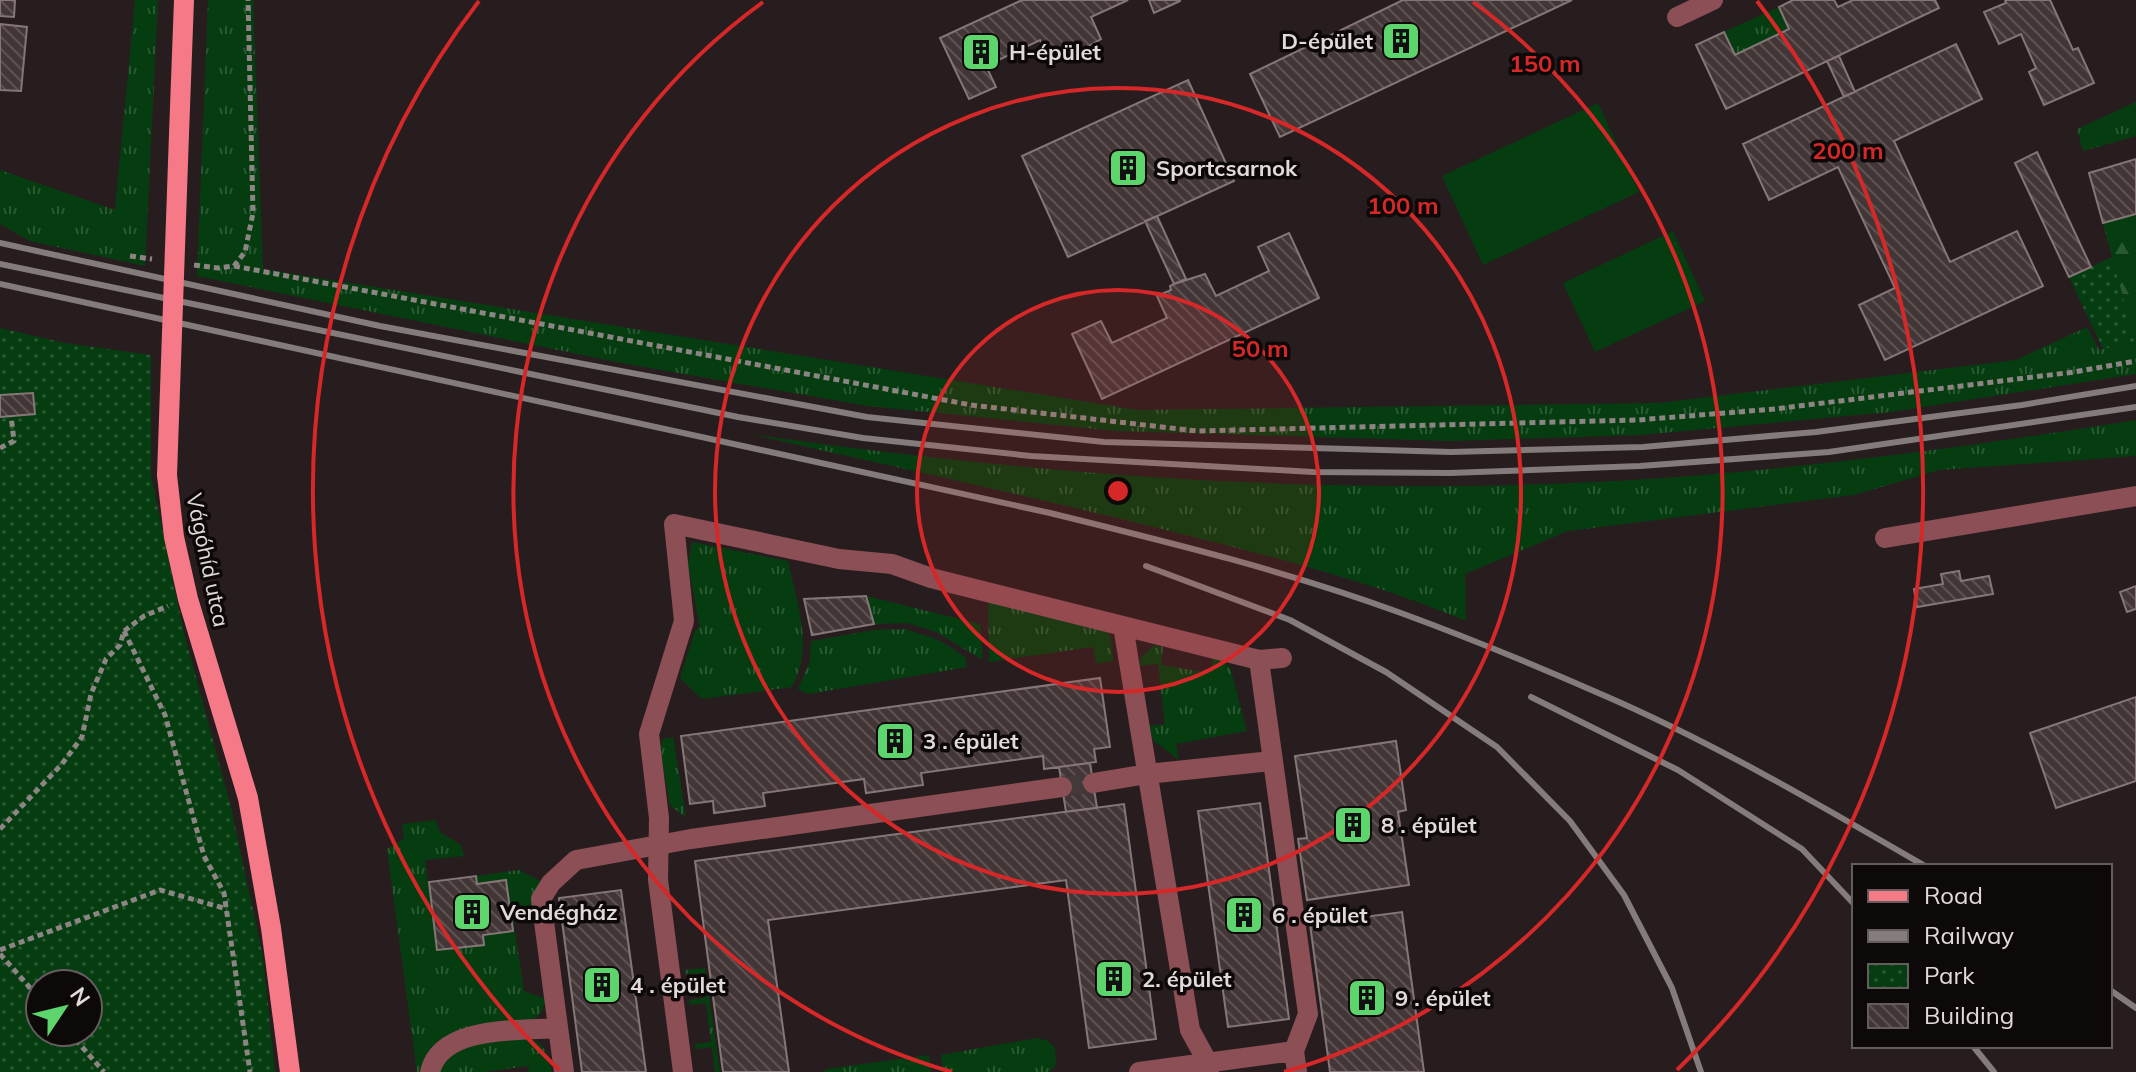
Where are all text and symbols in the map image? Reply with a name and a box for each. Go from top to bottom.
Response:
building icon: D-épület [1380,20,1422,62]
place label: D-épület [1281,27,1373,55]
building icon: H-épület [960,31,1002,73]
place label: H-épület [1009,38,1101,66]
text: 150 m [1509,48,1581,78]
text: 200 m [1812,135,1884,165]
building icon: Sportcsarnok [1107,147,1149,189]
place label: Sportcsarnok [1156,154,1298,182]
text: 100 m [1367,190,1439,220]
text: 50 m [1232,333,1288,363]
centre of rings [1104,477,1132,505]
street label: Vágóhíd utca [180,491,236,629]
building icon: 3 . épület [874,720,916,762]
place label: 3 . épület [923,727,1019,755]
building icon: 8 . épület [1332,804,1374,846]
place label: 8 . épület [1381,811,1477,839]
legend [1852,864,2112,1048]
text: Road [1924,880,1983,910]
building icon: Vendégház [451,891,493,933]
building icon: 6 . épület [1223,894,1265,936]
place label: Vendégház [499,898,618,926]
place label: 6 . épület [1272,901,1368,929]
text: Railway [1924,920,2014,950]
building icon: 2. épület [1093,958,1135,1000]
text: Park [1924,960,1975,990]
building icon: 4 . épület [581,964,623,1006]
place label: 2. épület [1142,965,1232,993]
north arrow [24,968,104,1048]
place label: 4 . épület [630,971,726,999]
building icon: 9 . épület [1346,977,1388,1019]
text: N [64,982,97,1011]
place label: 9 . épület [1395,984,1491,1012]
text: Building [1924,1000,2014,1030]

